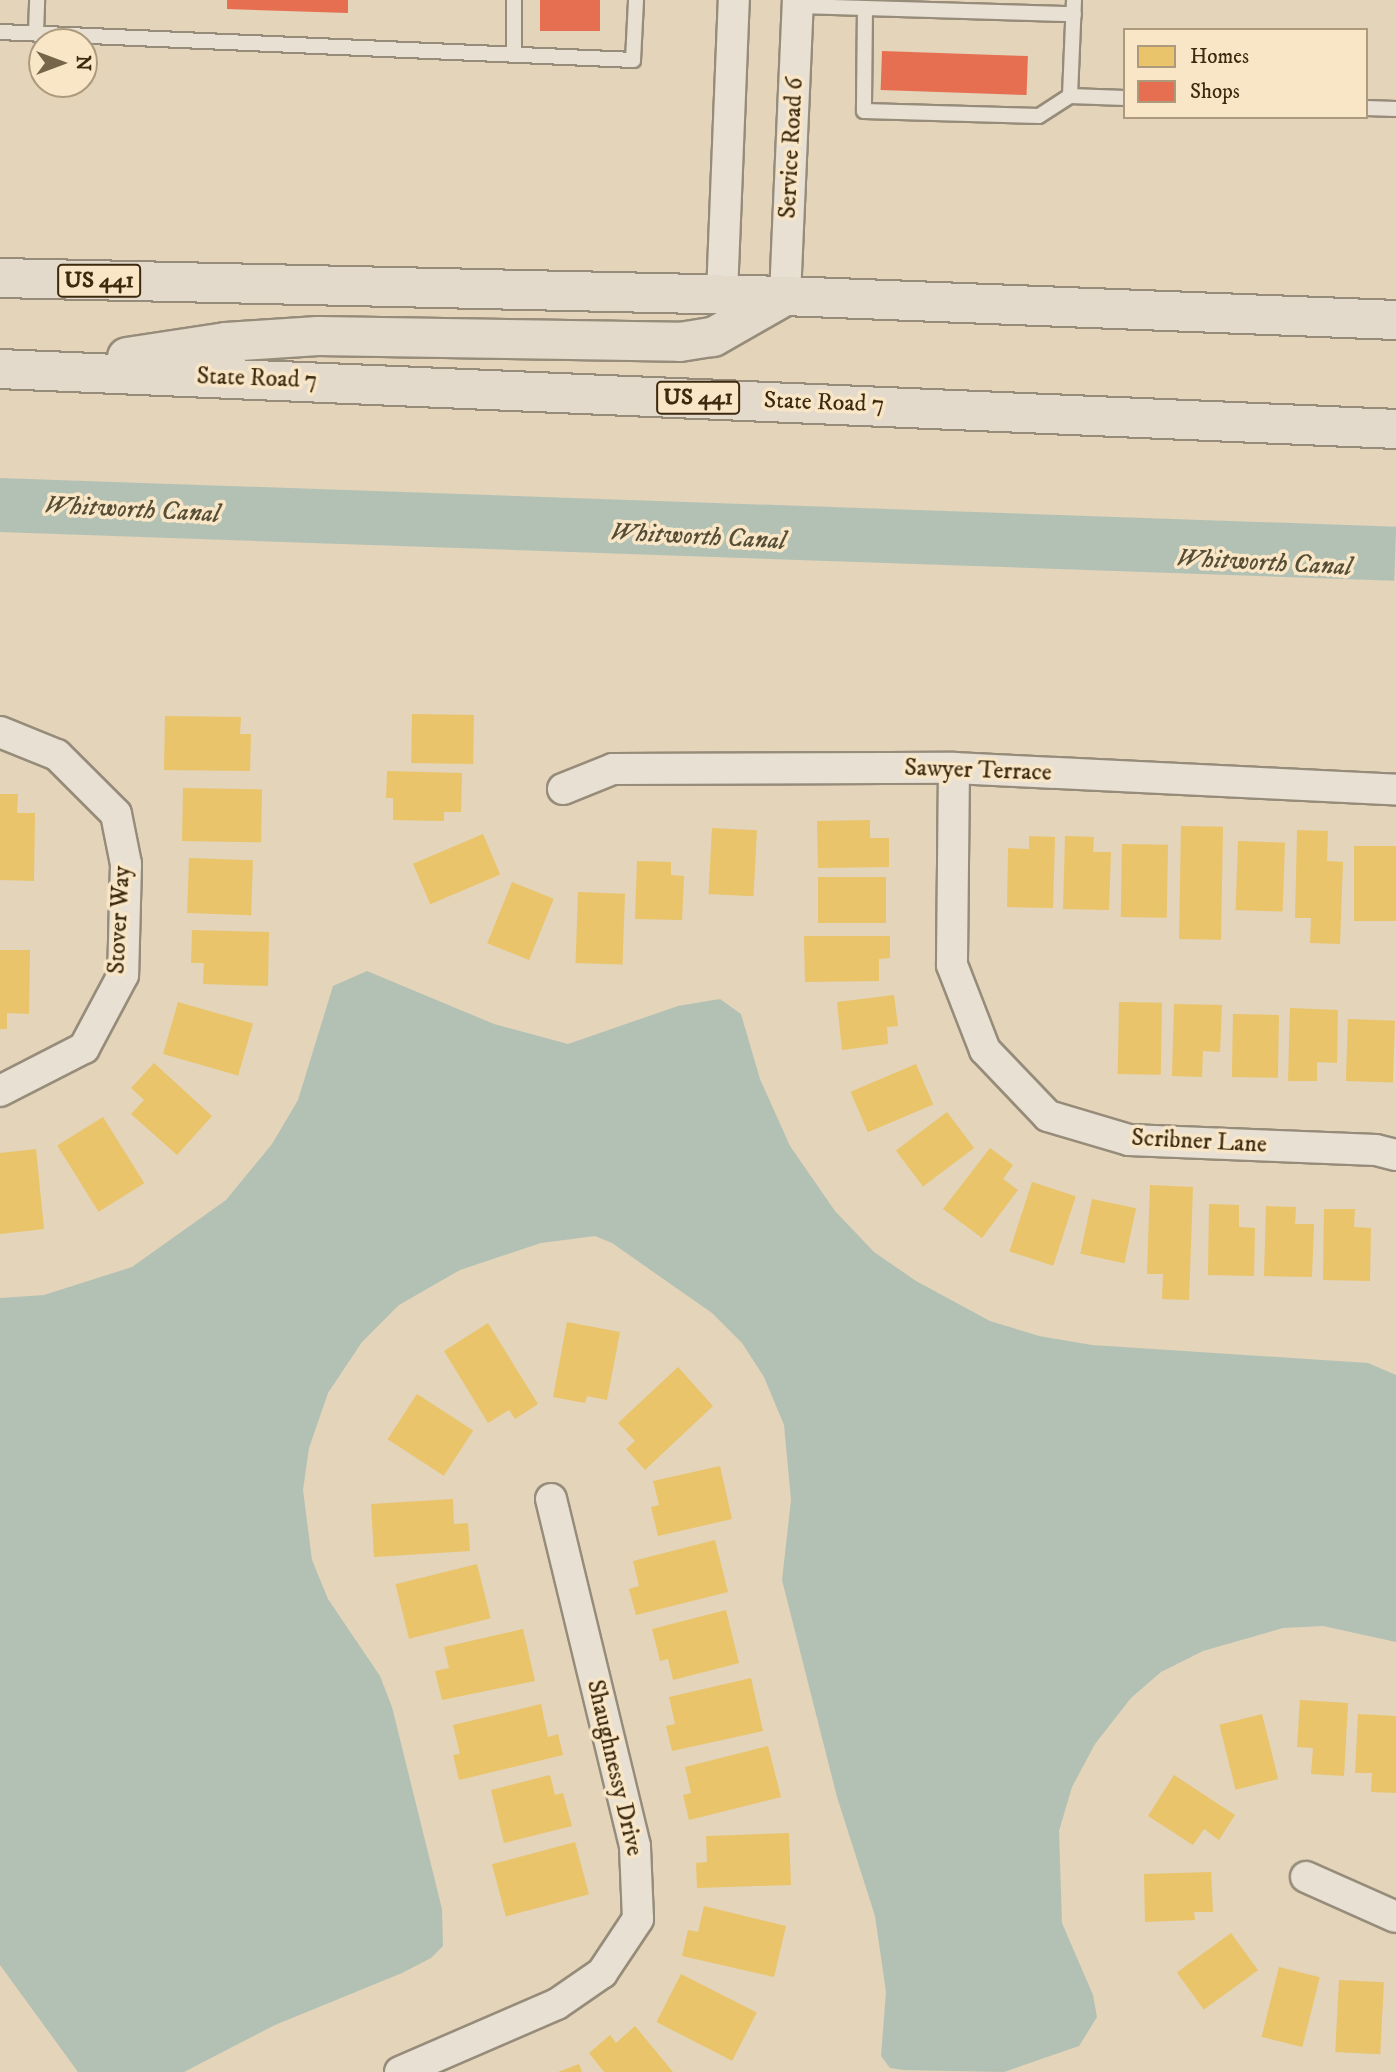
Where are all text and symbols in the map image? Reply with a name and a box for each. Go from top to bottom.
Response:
north arrow [28,28,98,98]
legend [1123,28,1368,119]
text: Homes [1190,44,1249,70]
text: N [71,55,94,71]
street label: Service Road 6 [774,77,810,219]
text: Shops [1190,79,1240,105]
road number: US 441 [57,262,141,300]
street label: State Road 7 [196,363,318,395]
road number: US 441 [656,378,740,418]
street label: State Road 7 [763,387,885,419]
water label: Whitworth Canal [43,490,221,530]
water label: Whitworth Canal [609,517,787,557]
water label: Whitworth Canal [1175,543,1353,583]
street label: Sawyer Terrace [904,754,1052,788]
street label: Stover Way [103,865,137,975]
street label: Scribner Lane [1131,1124,1267,1160]
street label: Shaughnessy Drive [580,1677,648,1859]

